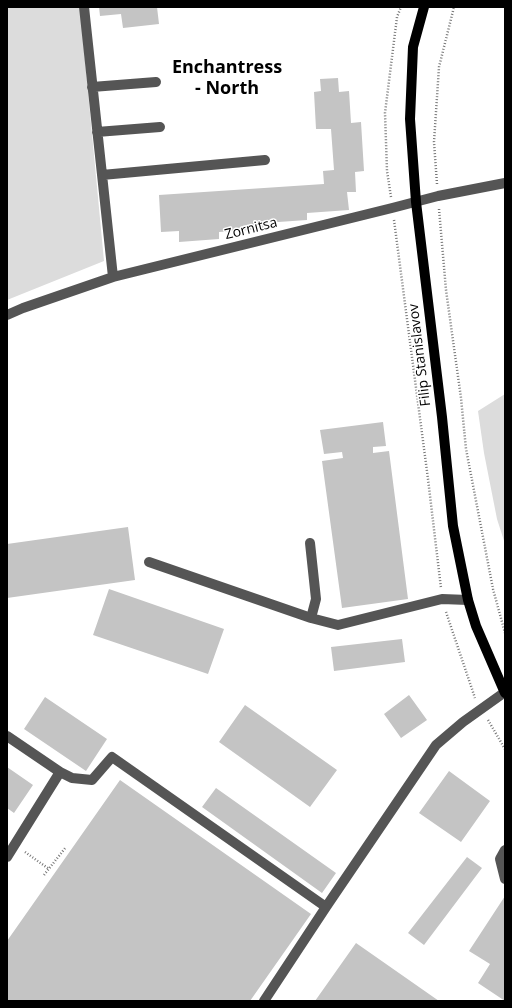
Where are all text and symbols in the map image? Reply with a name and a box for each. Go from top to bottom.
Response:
district label: Enchantress - North [172,57,282,100]
street label: Zornitsa [223,214,279,244]
street label: Filip Stanislavov [405,303,435,407]

